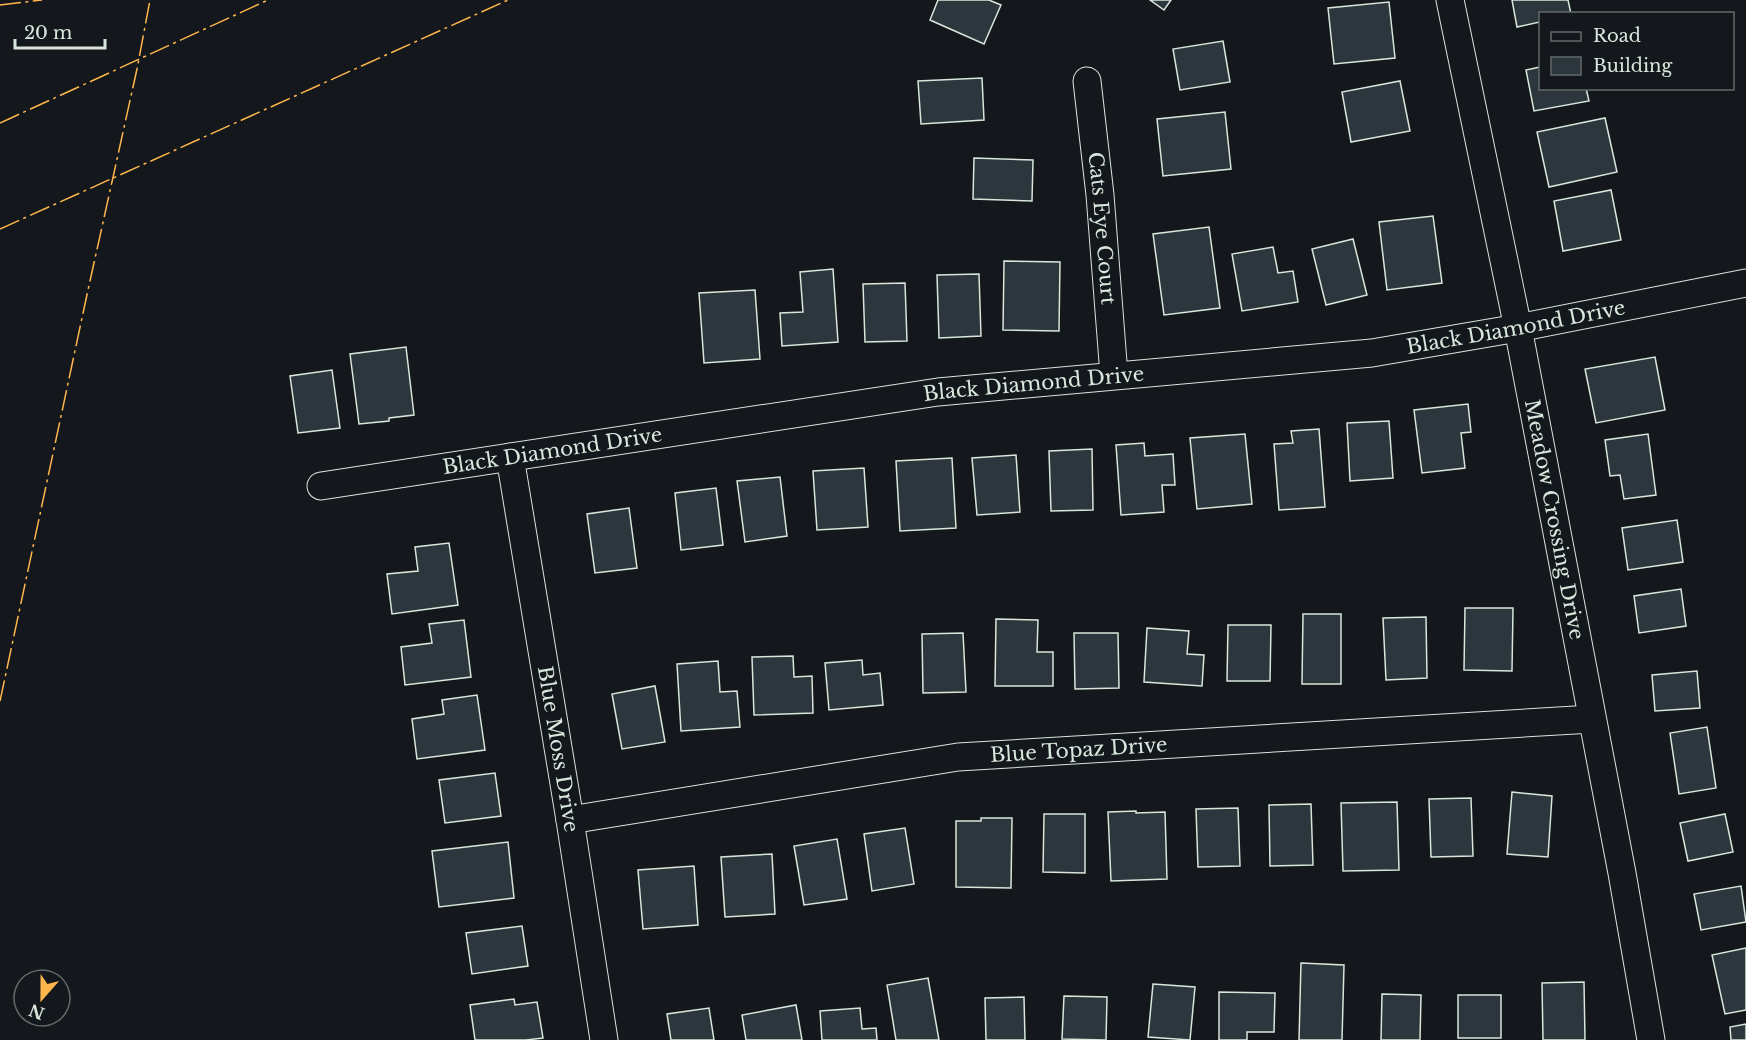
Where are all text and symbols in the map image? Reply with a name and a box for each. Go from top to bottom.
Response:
scale bar [15,12,105,50]
legend [1539,12,1734,90]
text: 20 m [24,22,72,44]
text: Road [1593,25,1641,47]
text: Building [1593,55,1672,77]
street label: Cats Eye Court [1083,151,1121,306]
street label: Black Diamond Drive [1405,295,1627,359]
street label: Black Diamond Drive [921,362,1145,406]
street label: Meadow Crossing Drive [1520,397,1589,642]
street label: Black Diamond Drive [441,422,664,479]
street label: Blue Moss Drive [533,664,584,834]
street label: Blue Topaz Drive [989,732,1168,767]
north arrow [12,968,72,1028]
text: N [26,1000,47,1024]

